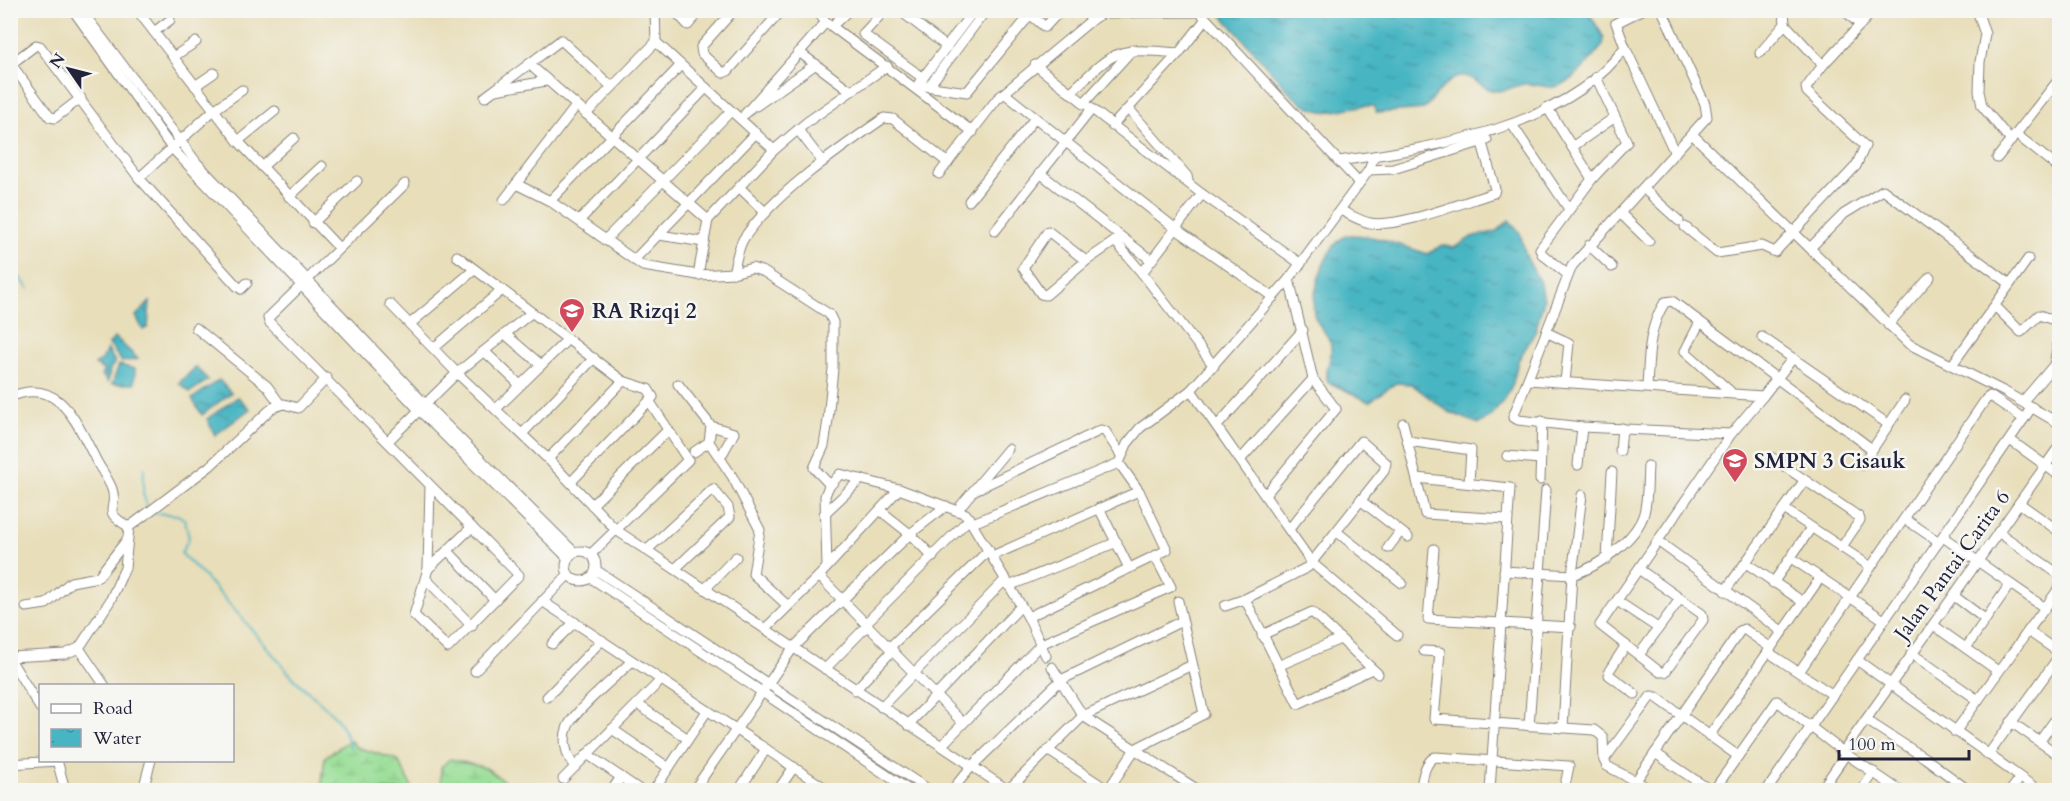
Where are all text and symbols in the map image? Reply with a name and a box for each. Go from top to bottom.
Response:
north arrow [39,39,99,99]
text: N [45,49,71,73]
school or university icon: RA Rizqi 2 [557,296,587,334]
place label: RA Rizqi 2 [592,297,697,326]
school or university icon: SMPN 3 Cisauk [1720,446,1750,484]
place label: SMPN 3 Cisauk [1754,447,1906,476]
street label: Jalan Pantai Carita 6 [1886,484,2017,649]
legend [39,684,234,762]
text: Road [93,696,133,721]
scale bar [1839,723,1970,761]
text: Water [92,726,142,751]
text: 100 m [1848,732,1896,757]

